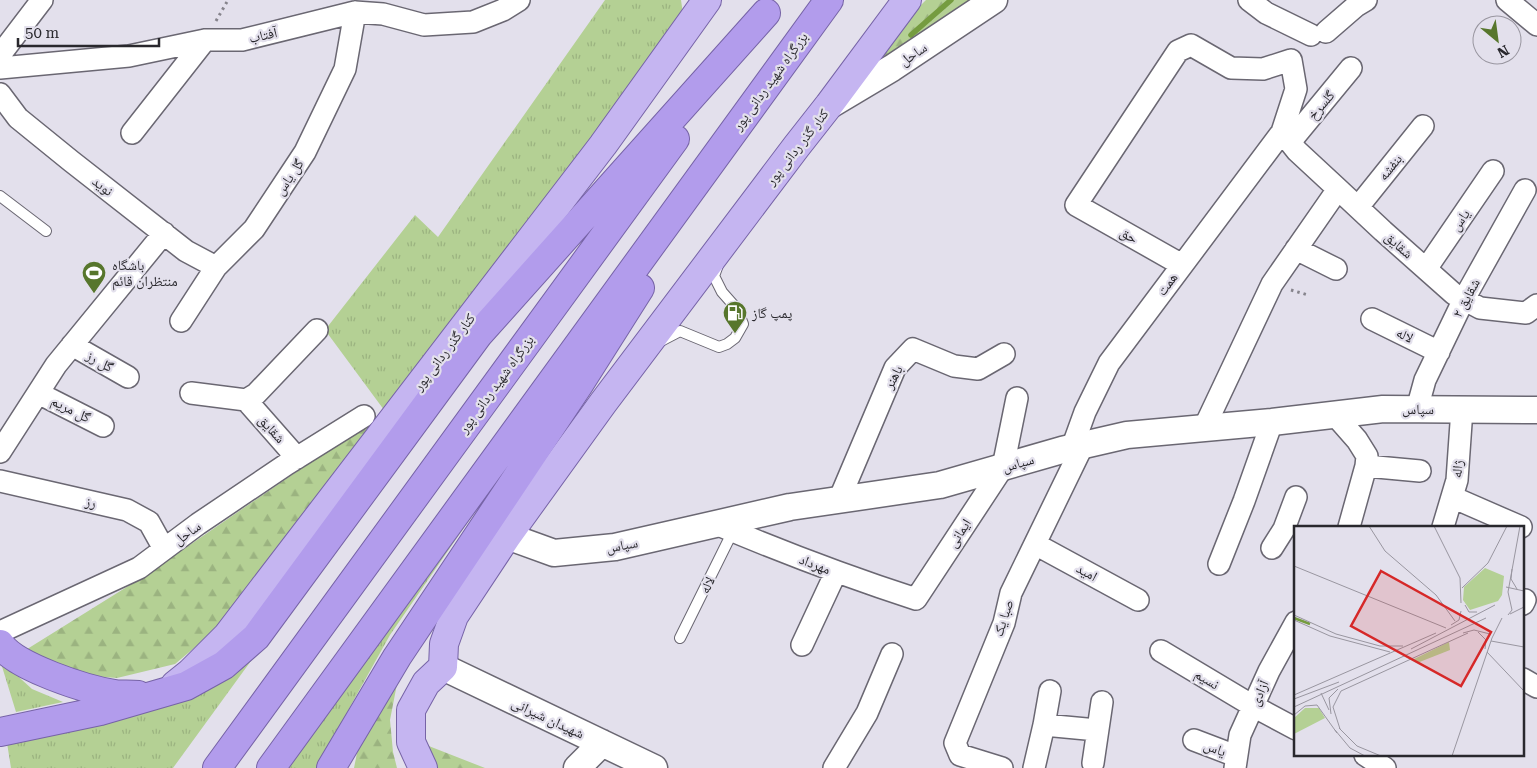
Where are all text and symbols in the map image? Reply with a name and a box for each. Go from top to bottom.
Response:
scale bar [18,15,159,47]
north arrow [1472,15,1522,65]
text: 50 m [25,24,60,42]
street label: آفتاب [247,24,279,46]
street label: بزرگراه شهید ردانی پور [729,29,812,135]
street label: ساحل [896,39,930,70]
text: N [1495,42,1512,61]
street label: گلسرخ [1304,87,1339,124]
street label: کنار گذر ردانی پور [762,106,833,190]
street label: بنفشه [1375,151,1406,184]
street label: گل یاس [271,156,308,199]
street label: نوید [89,173,117,200]
street label: یاس [1447,206,1474,234]
street label: حق [1116,224,1141,248]
street label: شقایق [1380,228,1416,263]
place label: باشگاه منتظران قائم [112,257,178,291]
sports icon: باشگاه منتظران قائم [81,260,107,294]
street label: همت [1153,269,1181,299]
street label: شقایق ۲ [1449,276,1485,321]
fuel station icon: پمپ گاز [722,300,748,334]
place label: پمپ گاز [751,305,793,322]
street label: کنار گذر ردانی پور [409,310,479,395]
street label: لاله [1394,324,1416,346]
street label: بزرگراه شهید ردانی پور [455,332,538,438]
street label: گل رز [82,346,116,376]
street label: باهنر [880,362,907,393]
street label: گل مریم [48,392,93,427]
street label: سپاس [1402,401,1434,418]
street label: شقایق [254,412,289,448]
street label: سپاس [1000,451,1036,476]
street label: ژاله [1448,459,1467,479]
street label: رز [83,493,98,512]
street label: ایمانی [944,516,975,551]
street label: ساحل [170,518,204,549]
inset map [1294,526,1524,756]
street label: سپاس [605,534,639,557]
street label: مهرداد [797,551,833,578]
street label: امید [1074,560,1100,584]
street label: لاله [696,574,718,596]
street label: صبا یک [990,598,1017,639]
street label: نسیم [1191,666,1222,694]
street label: آزادی [1246,677,1273,709]
street label: شهیدان شیرانی [509,694,587,743]
street label: یاس [1201,736,1229,761]

